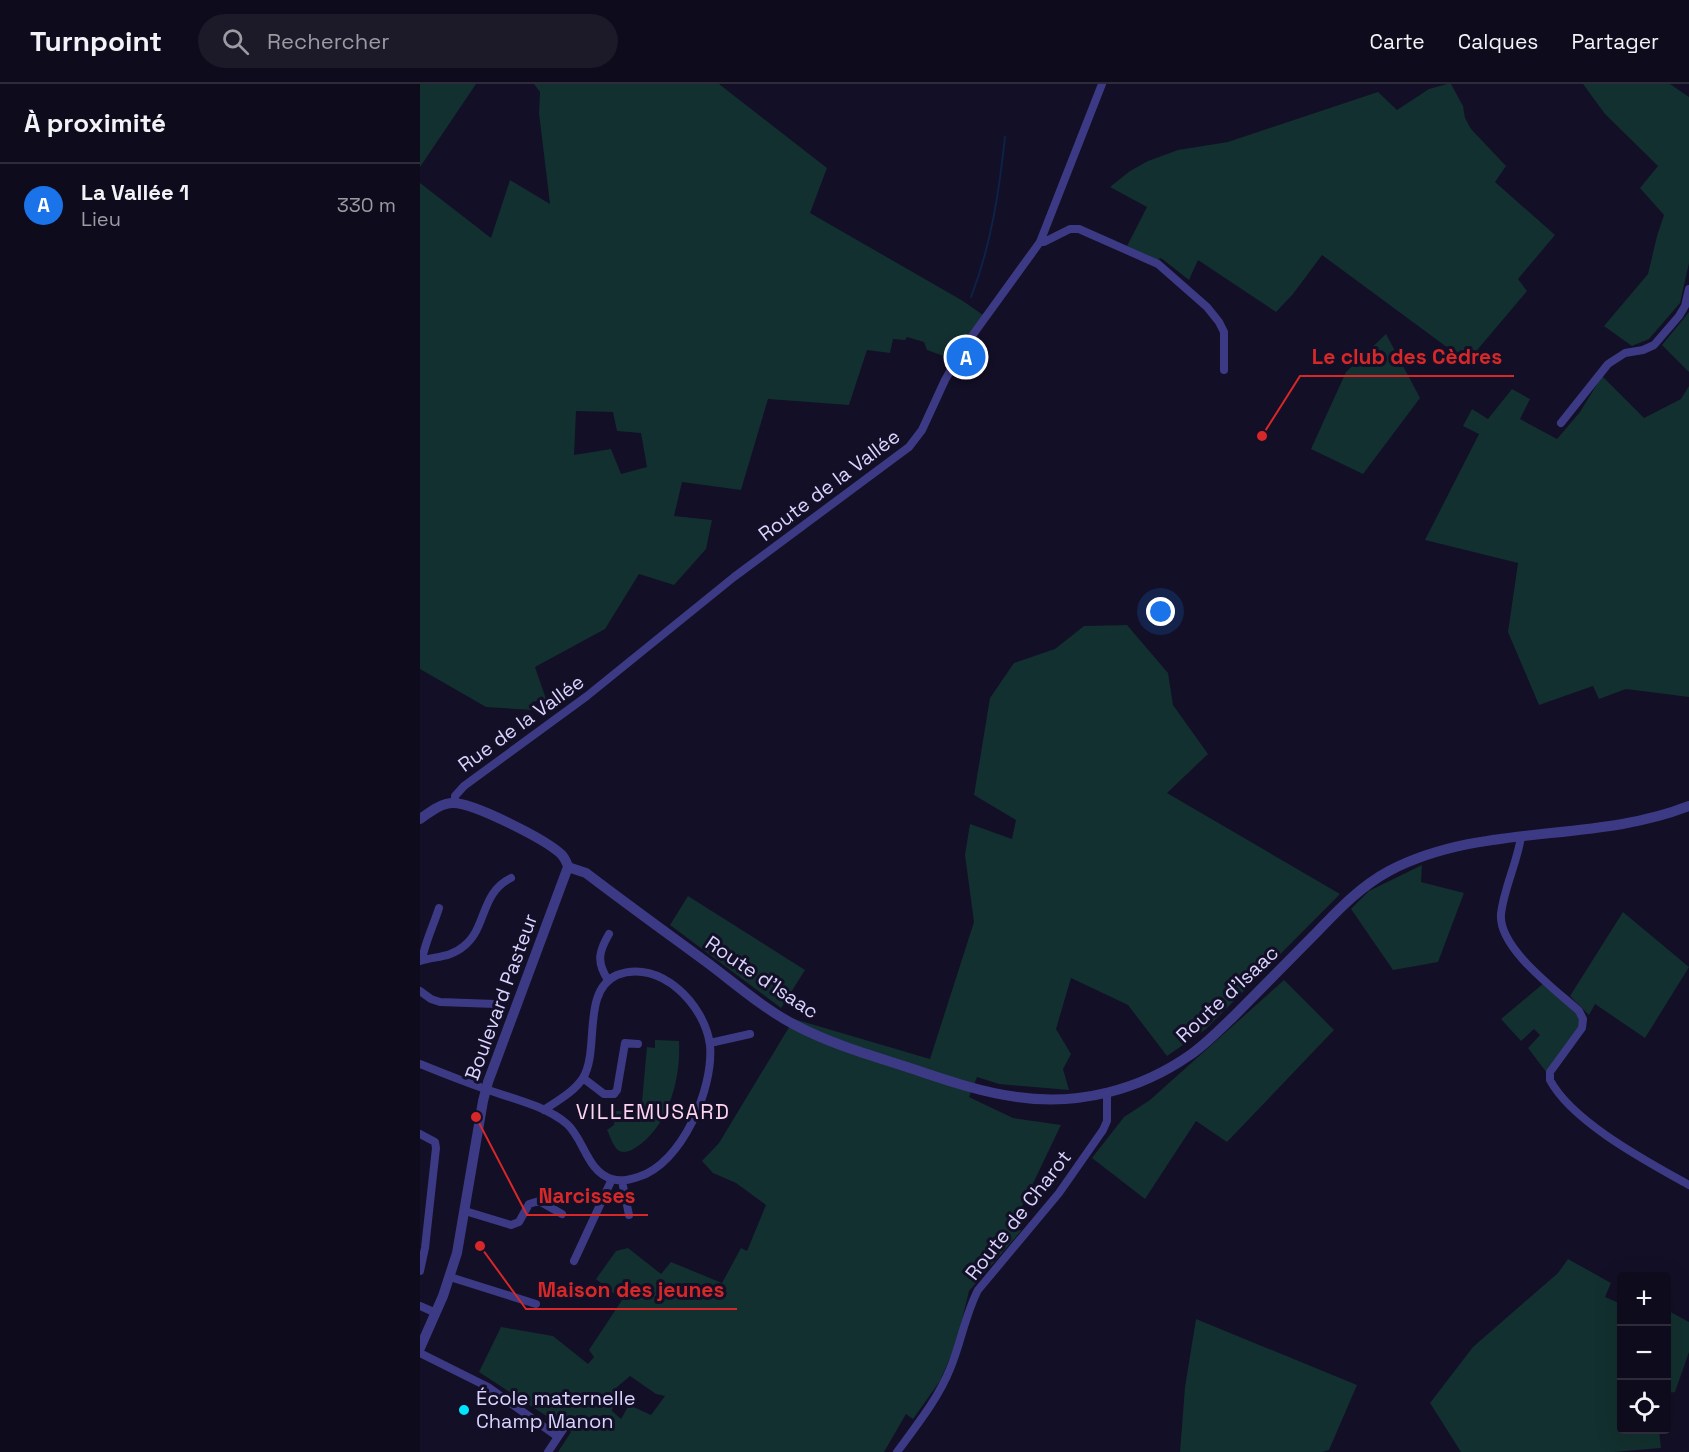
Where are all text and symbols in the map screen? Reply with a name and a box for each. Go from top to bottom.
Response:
search box [198,14,618,68]
text: Turnpoint [30,23,162,59]
icon: search [219,25,252,58]
text: Rechercher [267,27,390,55]
text: Carte [1370,28,1425,55]
text: Calques [1458,28,1538,55]
text: Partager [1571,28,1659,55]
text: À proximité [24,106,166,140]
text: La Vallée 1 [81,178,189,206]
text: A [37,192,50,218]
text: 330 m [337,192,396,218]
text: Lieu [81,206,121,232]
pin: A [946,334,986,380]
callout: Le club des Cèdres [1300,337,1514,376]
text: Le club des Cèdres [1312,343,1502,370]
street label: Route de la Vallée [753,423,905,547]
your location [1146,597,1175,626]
street label: Rue de la Vallée [453,669,589,777]
street label: Boulevard Pasteur [459,910,543,1084]
street label: Route d'Isaac [700,930,824,1024]
street label: Route d'Isaac [1170,940,1284,1048]
district label: VILLEMUSARD [576,1098,730,1125]
street label: Route de Charot [959,1145,1077,1285]
callout: Narcisses [527,1176,648,1215]
text: Narcisses [538,1182,636,1209]
callout: Maison des jeunes [526,1270,737,1309]
map controls [1617,1272,1671,1434]
button: + [1617,1272,1671,1326]
text: Maison des jeunes [538,1276,724,1303]
button: − [1617,1326,1671,1380]
button: locate [1617,1380,1671,1434]
place label: École maternelle Champ Manon [476,1385,636,1434]
marker: École maternelle Champ Manon [457,1403,471,1417]

